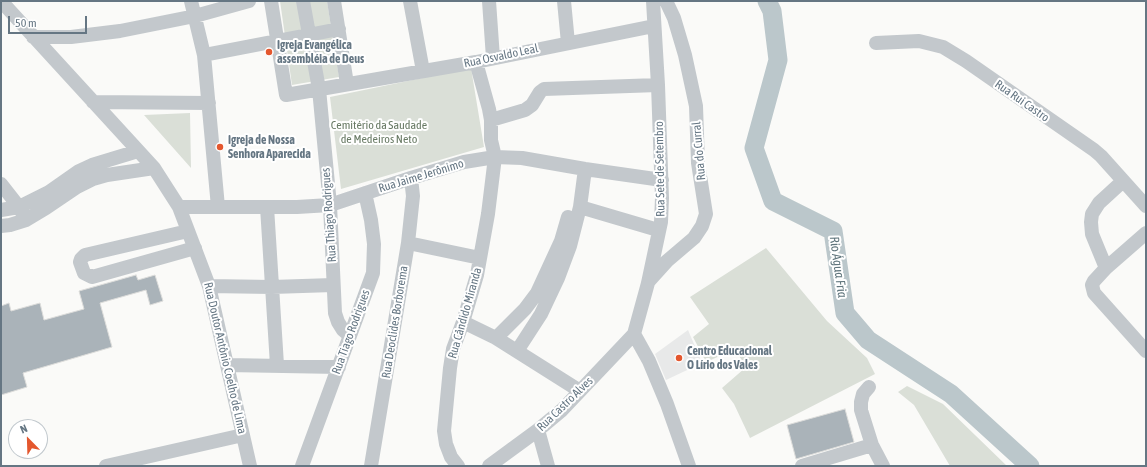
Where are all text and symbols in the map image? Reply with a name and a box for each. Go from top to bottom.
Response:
scale bar [10,8,89,34]
text: 50 m [15,16,37,30]
place label: Igreja Evangélica assembléia de Deus [277,38,364,66]
street label: Rua Osvaldo Leal [463,41,539,71]
marker: Igreja Evangélica assembléia de Deus [264,47,274,57]
street label: Rua Rui Castro [992,77,1052,125]
park label: Cemitério da Saudade de Medeiros Neto [331,118,427,146]
street label: Rua Sete de Setembro [652,121,668,217]
street label: Rua do Curral [689,121,709,181]
place label: Igreja de Nossa Senhora Aparecida [228,133,311,161]
marker: Igreja de Nossa Senhora Aparecida [215,142,225,152]
street label: Rua Jaime Jerônimo [377,156,465,196]
street label: Rua Thiago Rodrigues [319,167,339,263]
water label: Rio Água Fria [826,235,850,299]
street label: Rua Deoclides Borborema [379,265,411,379]
street label: Rua Cândido Miranda [445,266,485,360]
street label: Rua Doutor Antônio Coelho de Lima [201,281,249,435]
street label: Rua Tiago Rodrigues [329,288,373,376]
place label: Centro Educacional O Lírio dos Vales [687,344,772,372]
marker: Centro Educacional O Lírio dos Vales [674,353,684,363]
street label: Rua Castro Alves [534,374,596,434]
north arrow [8,419,48,459]
text: N [18,422,29,436]

